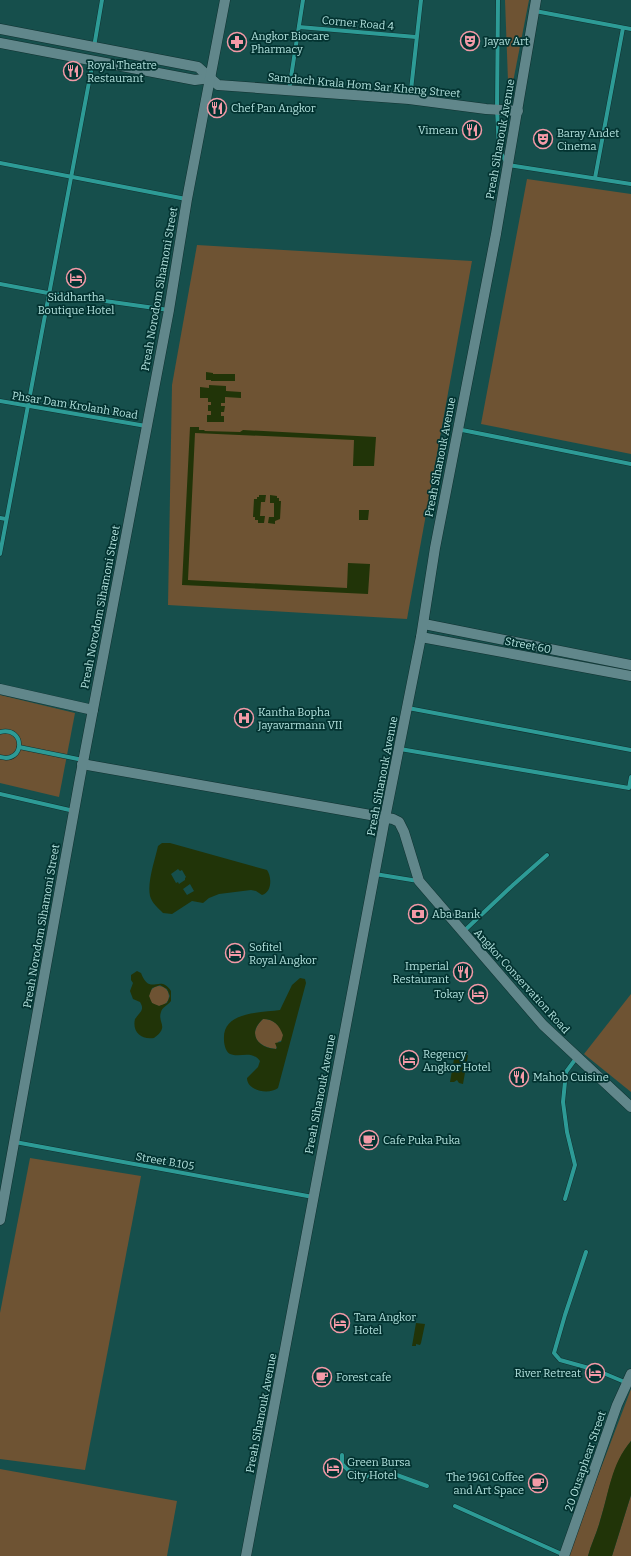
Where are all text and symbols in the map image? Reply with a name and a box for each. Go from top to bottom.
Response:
street label: Corner Road 4 [321,14,395,33]
place label: Angkor Biocare Pharmacy [251,30,329,56]
theatre icon: Jayav Art [459,30,481,52]
pharmacy icon: Angkor Biocare Pharmacy [226,31,248,53]
place label: Jayav Art [483,35,529,48]
place label: Royal Theatre Restaurant [87,59,157,85]
restaurant icon: Royal Theatre Restaurant [62,60,84,82]
street label: Samdach Krala Hom Sar Kheng Street [267,71,461,100]
street label: Preah Sihanouk Avenue [484,78,517,200]
restaurant icon: Chef Pan Angkor [206,97,228,119]
place label: Chef Pan Angkor [231,102,316,115]
restaurant icon: Vimean [461,119,483,141]
place label: Vimean [418,124,458,137]
place label: Baray Andet Cinema [557,127,619,153]
theatre icon: Baray Andet Cinema [532,128,554,150]
street label: Preah Norodom Sihamoni Street [139,206,180,372]
hotel icon: Siddhartha Boutique Hotel [65,267,87,289]
place label: Siddhartha Boutique Hotel [38,291,114,317]
street label: Phsar Dam Krolanh Road [11,389,139,422]
street label: Preah Sihanouk Avenue [422,396,458,518]
street label: Preah Norodom Sihamoni Street [78,524,123,690]
street label: Street 60 [504,635,552,656]
place label: Kantha Bopha Jayavarmann VII [257,706,343,732]
hospital icon: Kantha Bopha Jayavarmann VII [233,707,255,729]
street label: Preah Sihanouk Avenue [364,715,400,837]
street label: Preah Norodom Sihamoni Street [21,843,62,1009]
bank icon: Aba Bank [407,903,429,925]
place label: Aba Bank [432,908,481,921]
street label: Angkor Conservation Road [471,926,572,1037]
place label: Sofitel Royal Angkor [249,941,317,967]
hotel icon: Sofitel Royal Angkor [224,942,246,964]
place label: Imperial Restaurant [393,960,449,986]
restaurant icon: Imperial Restaurant [452,961,474,983]
hotel icon: Tokay [467,983,489,1005]
place label: Tokay [434,988,464,1001]
street label: Preah Sihanouk Avenue [302,1033,338,1155]
place label: Regency Angkor Hotel [423,1048,491,1074]
hotel icon: Regency Angkor Hotel [398,1049,420,1071]
restaurant icon: Mahob Cuisine [508,1066,530,1088]
place label: Mahob Cuisine [533,1071,609,1084]
cafe icon: Cafe Puka Puka [358,1129,380,1151]
place label: Cafe Puka Puka [383,1134,460,1147]
street label: Street B.105 [135,1150,195,1173]
place label: Tara Angkor Hotel [354,1311,416,1337]
hotel icon: Tara Angkor Hotel [329,1312,351,1334]
street label: Preah Sihanouk Avenue [243,1352,279,1474]
hotel icon: River Retreat [584,1362,606,1384]
cafe icon: Forest cafe [311,1366,333,1388]
place label: River Retreat [515,1367,581,1380]
place label: Forest cafe [336,1371,391,1384]
street label: 20 Ousaphear Street [562,1409,609,1513]
place label: Green Bursa City Hotel [347,1456,411,1482]
hotel icon: Green Bursa City Hotel [322,1457,344,1479]
place label: The 1961 Coffee and Art Space [446,1471,524,1497]
cafe icon: The 1961 Coffee and Art Space [527,1472,549,1494]

